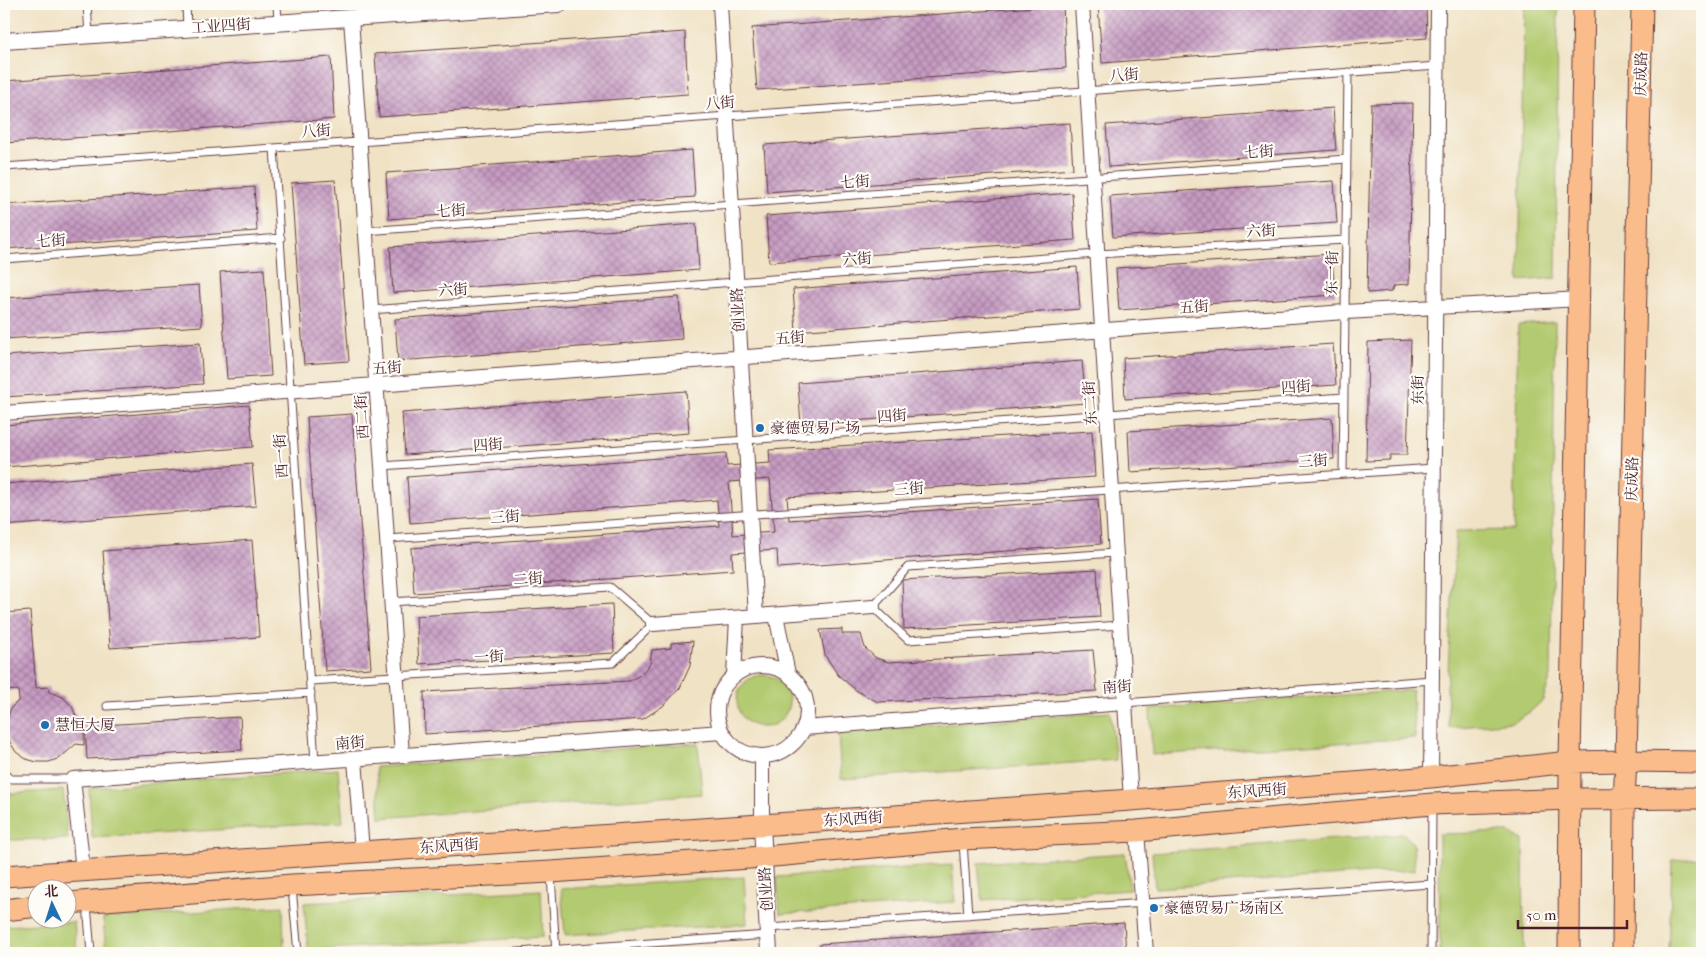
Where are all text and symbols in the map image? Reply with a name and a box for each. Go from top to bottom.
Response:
street label: 工业四街 [190,15,252,37]
street label: 庆成路 [1632,51,1650,97]
street label: 八街 [1108,65,1140,85]
street label: 八街 [704,93,736,113]
street label: 八街 [300,121,332,141]
street label: 七街 [1243,142,1275,162]
street label: 七街 [839,172,871,192]
street label: 七街 [435,201,467,221]
street label: 六街 [1246,221,1276,241]
street label: 七街 [35,231,67,251]
street label: 六街 [841,249,873,269]
street label: 东一街 [1323,250,1341,296]
street label: 六街 [437,280,469,300]
street label: 创业路 [728,287,748,333]
street label: 五街 [1178,297,1210,317]
street label: 五街 [774,328,806,348]
street label: 五街 [371,358,403,378]
street label: 东街 [1409,375,1427,405]
street label: 四街 [1280,377,1312,397]
street label: 东二街 [1080,380,1100,426]
street label: 西二街 [351,394,373,440]
street label: 四街 [876,406,908,426]
place label: 豪德贸易广场 [770,419,860,437]
marker: 豪德贸易广场 [754,422,766,434]
street label: 西一街 [270,433,292,479]
street label: 四街 [472,435,504,455]
street label: 三街 [1297,451,1329,471]
street label: 庆成路 [1623,456,1641,502]
street label: 三街 [893,479,925,499]
street label: 三街 [489,507,521,527]
street label: 二街 [512,569,544,589]
street label: 一街 [474,647,504,667]
street label: 南街 [1101,677,1133,697]
place label: 慧恒大厦 [55,716,115,734]
marker: 慧恒大厦 [39,719,51,731]
street label: 南街 [334,733,366,753]
street label: 东风西街 [1226,780,1288,802]
street label: 东风西街 [822,808,884,830]
street label: 东风西街 [418,835,480,857]
street label: 创业路 [755,866,777,912]
north arrow [28,880,78,930]
text: 北 [44,883,59,900]
scale bar [1518,897,1627,929]
place label: 豪德贸易广场南区 [1164,899,1284,917]
marker: 豪德贸易广场南区 [1148,902,1160,914]
text: 50 m [1526,906,1557,924]

